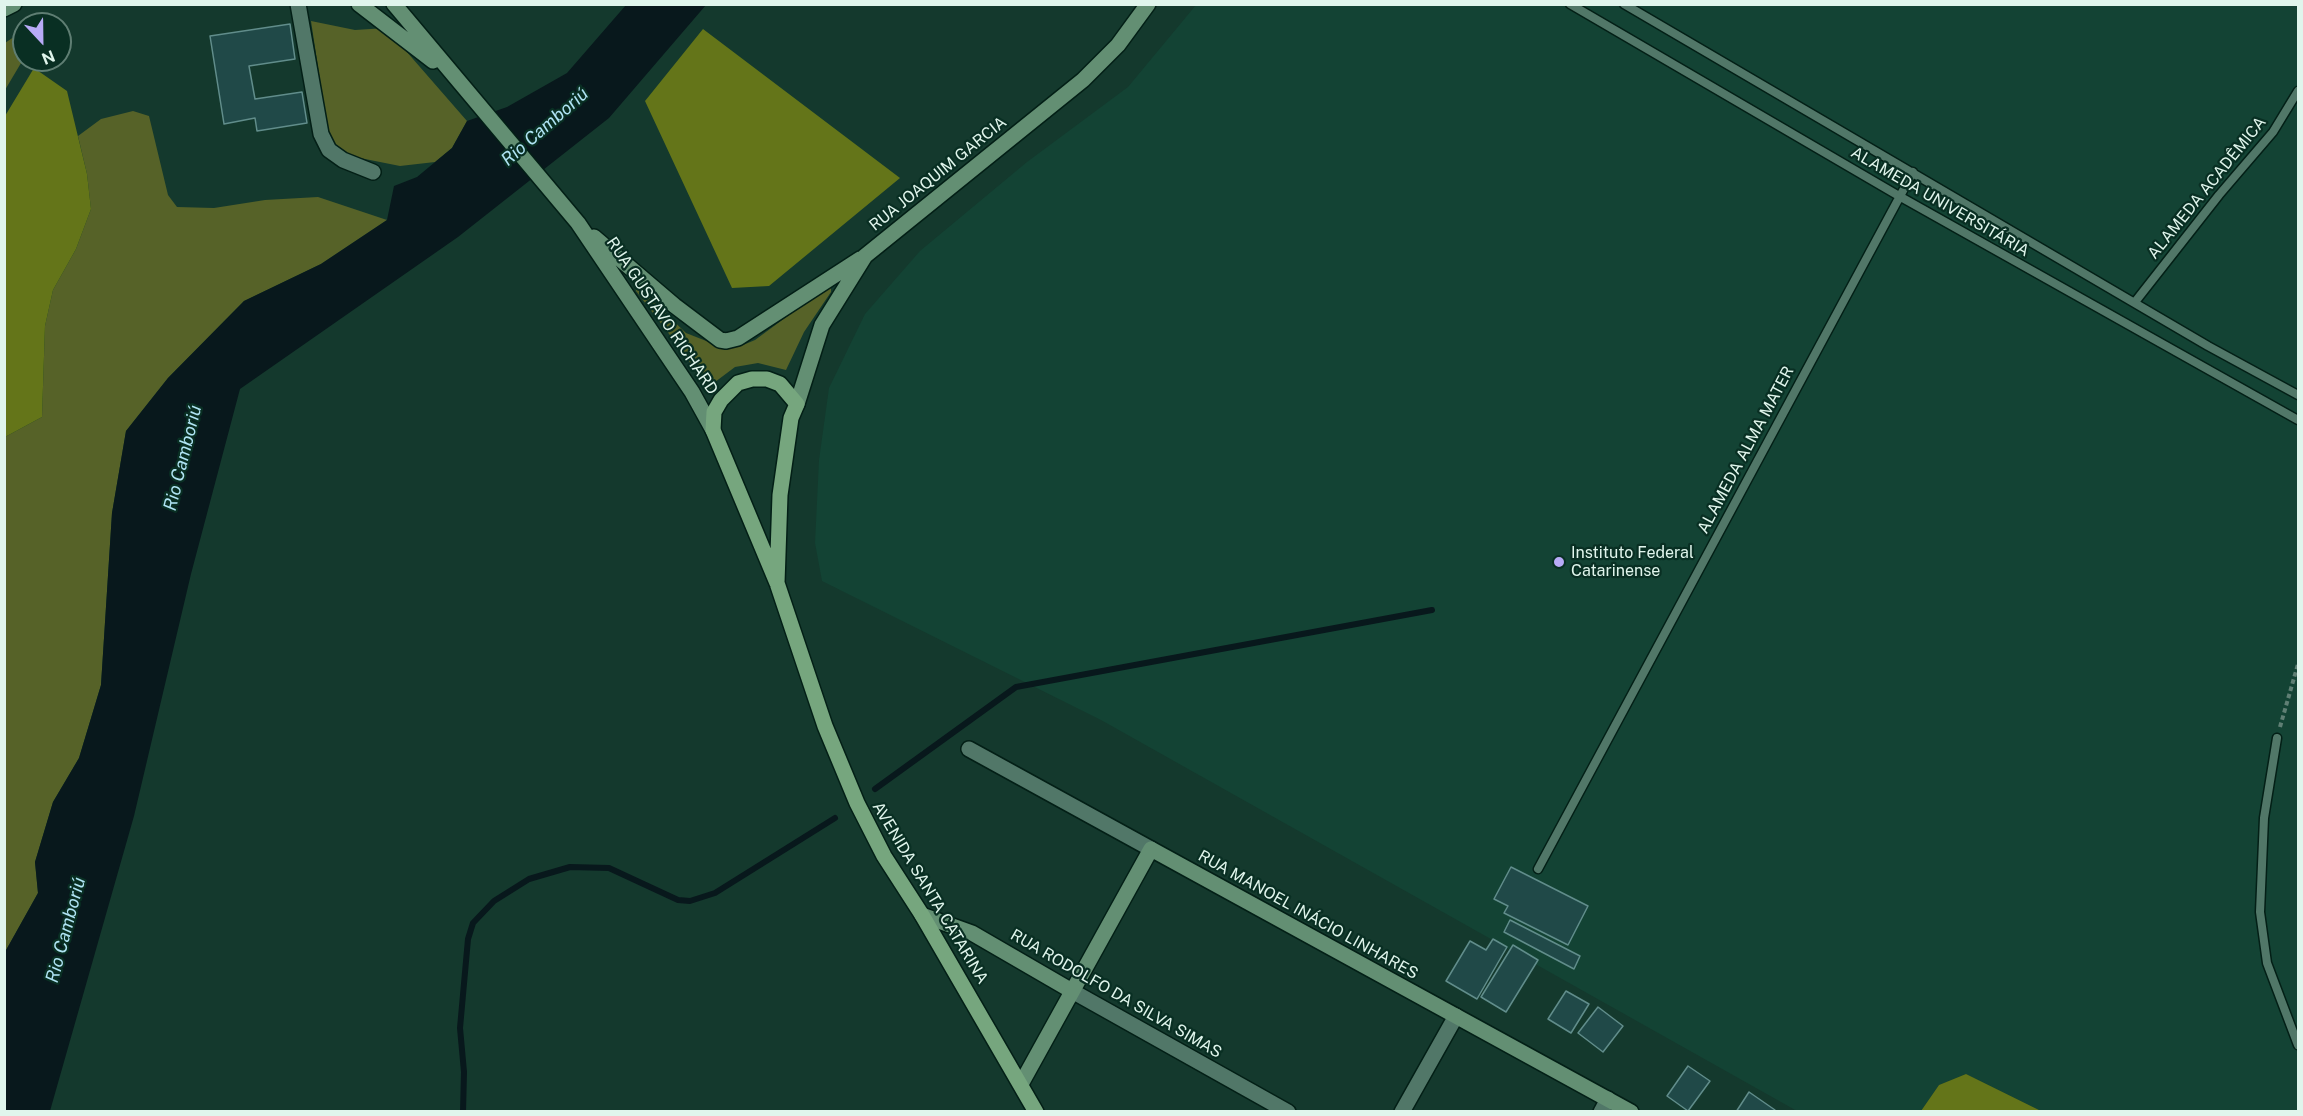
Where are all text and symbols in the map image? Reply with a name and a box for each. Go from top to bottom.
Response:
north arrow [12,12,72,72]
text: N [39,46,58,68]
water label: Rio Camboriú [497,83,593,171]
street label: RUA JOAQUIM GARCIA [866,113,1010,235]
street label: ALAMEDA ACADÊMICA [2144,113,2270,263]
street label: ALAMEDA UNIVERSITÁRIA [1847,143,2033,261]
street label: RUA GUSTAVO RICHARD [602,234,722,398]
street label: ALAMEDA ALMA MATER [1694,363,1798,537]
water label: Rio Camboriú [159,403,207,513]
place label: Instituto Federal Catarinense [1571,543,1694,581]
marker: Instituto Federal Catarinense [1552,555,1566,569]
street label: AVENIDA SANTA CATARINA [868,798,992,988]
street label: RUA MANOEL INÁCIO LINHARES [1195,846,1421,984]
water label: Rio Camboriú [42,875,90,985]
street label: RUA RODOLFO DA SILVA SIMAS [1007,926,1225,1062]

